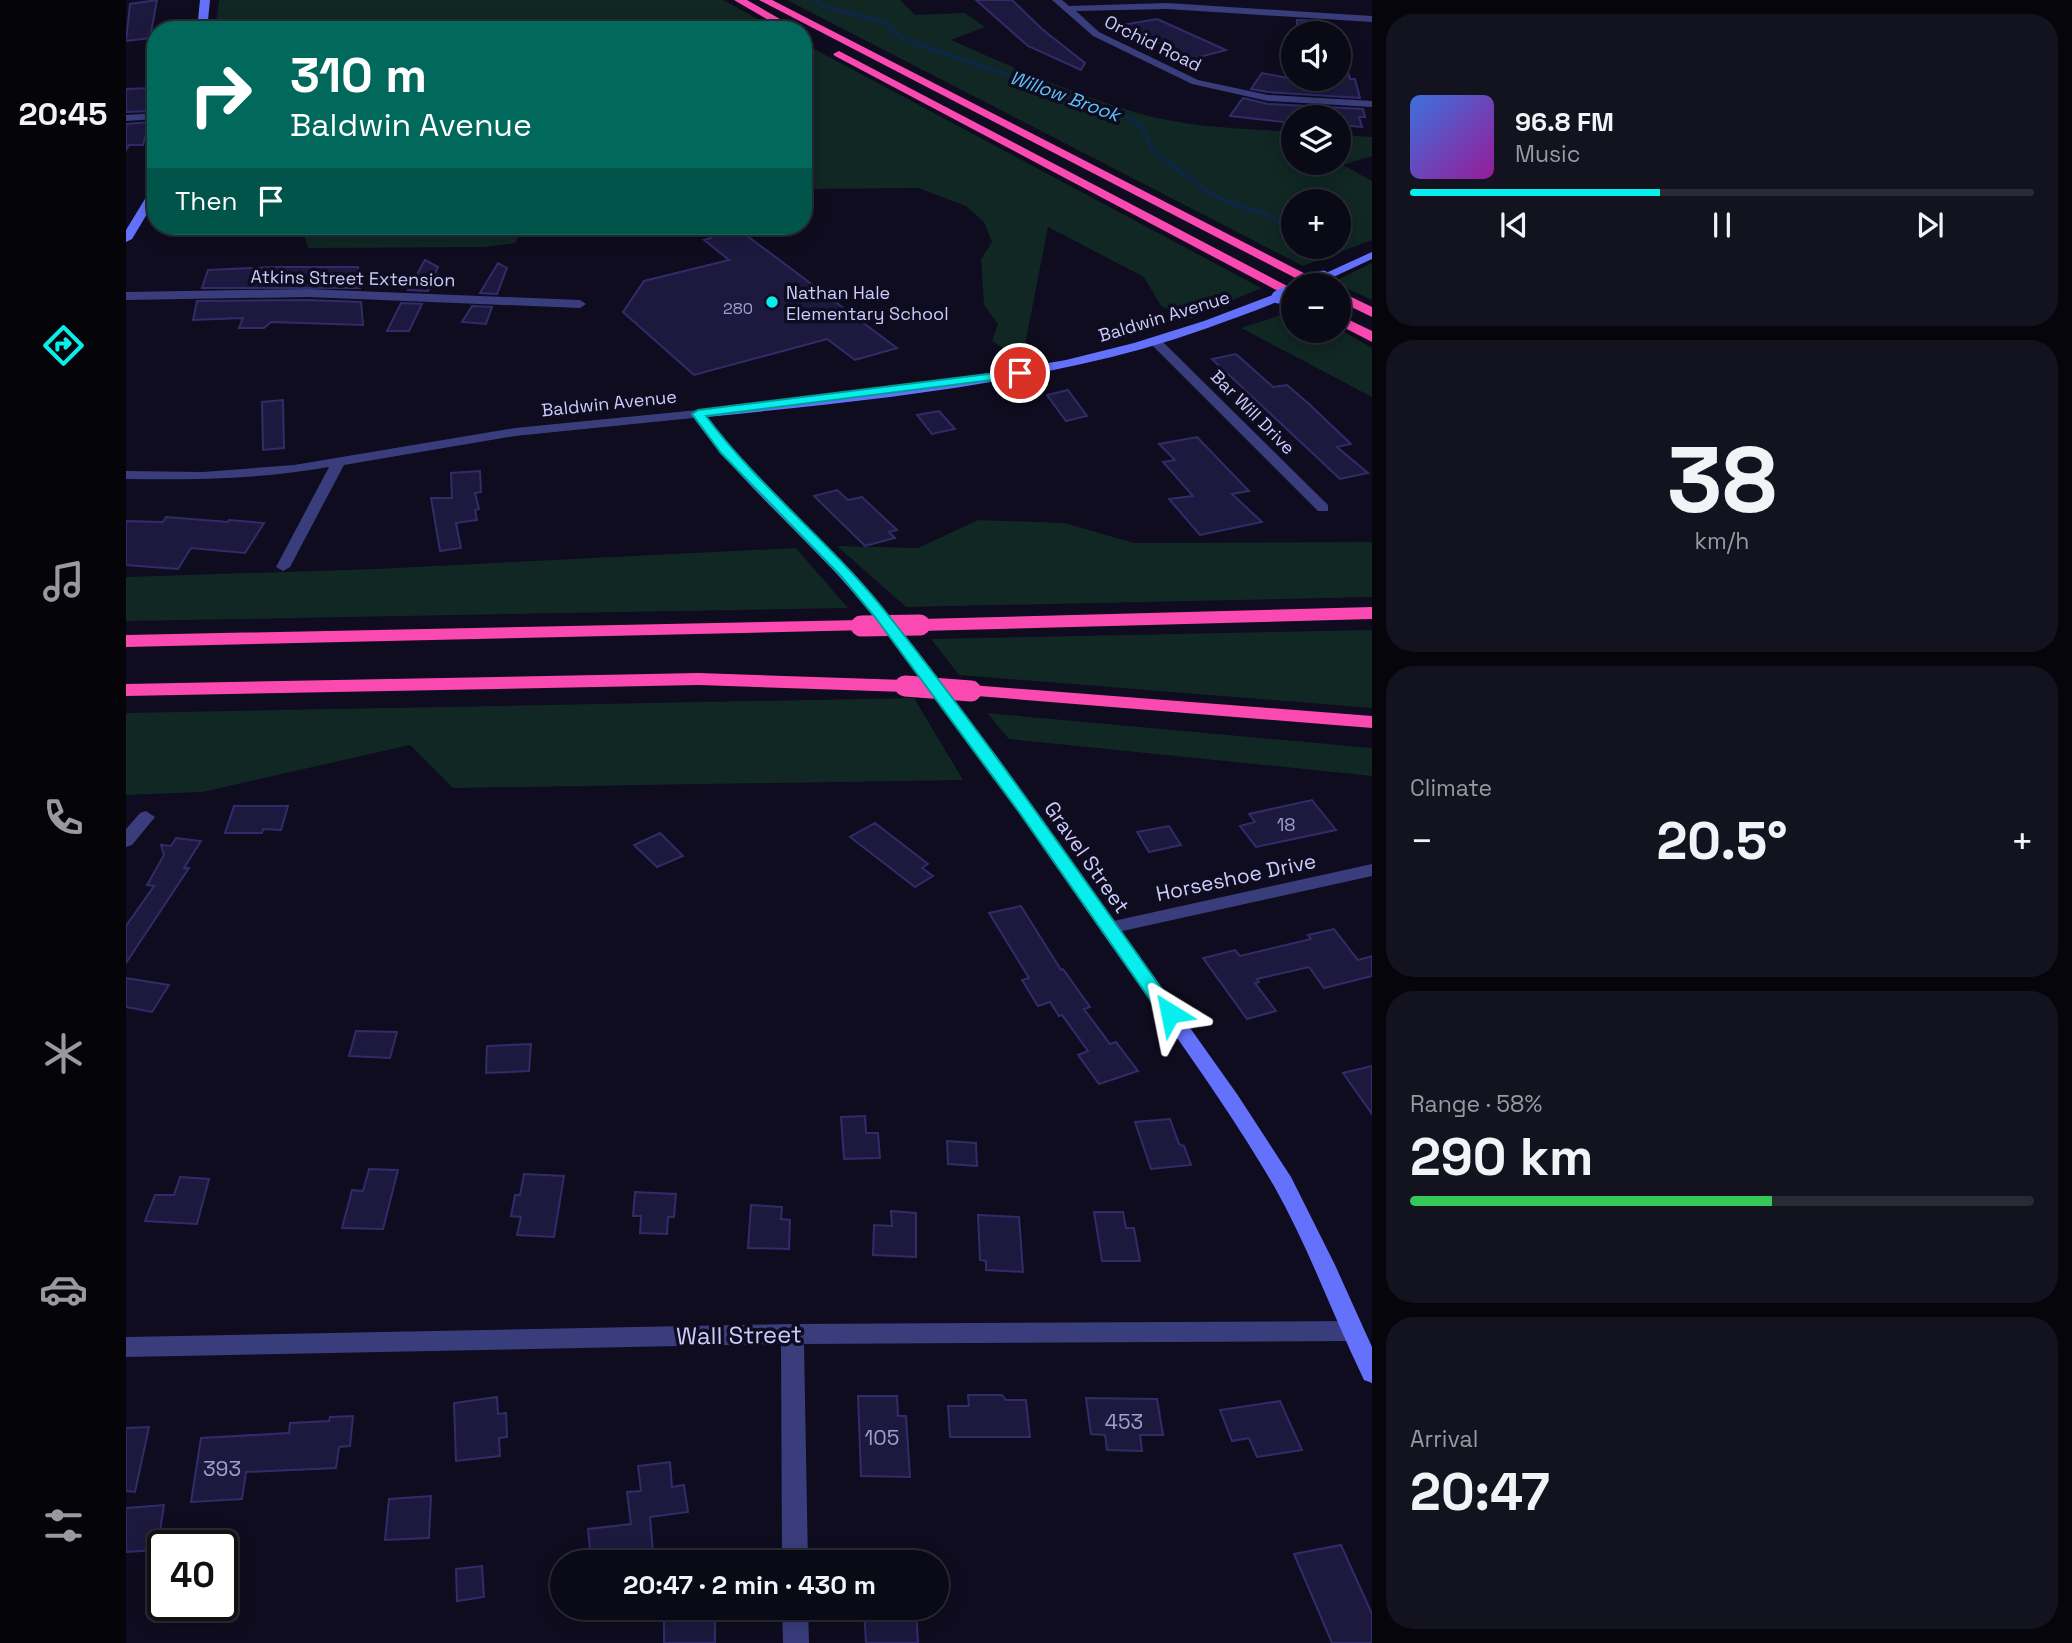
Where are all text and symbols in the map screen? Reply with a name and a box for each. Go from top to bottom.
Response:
street label: Orchid Road [1101,10,1205,76]
map controls [1281,21,1351,343]
button: sound [1281,21,1351,91]
text: 310 m [290,44,427,106]
icon: right [175,49,266,140]
water label: Willow Brook [1007,65,1126,128]
text: 20:45 [19,94,107,134]
text: Baldwin Avenue [290,105,532,145]
button: layers [1281,105,1351,175]
text: 96.8 FM [1515,105,1614,139]
text: Music [1515,139,1580,169]
icon: arrive [252,182,290,220]
text: Then [175,184,238,218]
button: + [1281,189,1351,259]
icon: previous [1495,206,1533,244]
icon: pause [1703,206,1741,244]
icon: next [1911,206,1949,244]
street label: Atkins Street Extension [250,265,456,291]
button: − [1281,273,1351,343]
place label: Nathan Hale Elementary School [786,281,949,325]
street label: Baldwin Avenue [1096,285,1232,347]
marker: Nathan Hale Elementary School [764,294,780,310]
house number: 280 [723,298,753,319]
icon: directions [39,321,88,370]
pin [990,343,1050,403]
icon: arrive [1001,354,1039,392]
street label: Bar Will Drive [1206,365,1300,459]
street label: Baldwin Avenue [540,384,678,422]
text: 38 [1667,422,1777,539]
text: km/h [1695,526,1749,556]
icon: music [39,557,88,606]
text: Climate [1410,773,1492,803]
icon: phone [39,793,88,842]
street label: Gravel Street [1038,796,1136,918]
text: 20.5° [1656,808,1788,874]
house number: 18 [1277,813,1295,836]
text: − [1410,817,1434,865]
text: + [2010,817,2034,865]
street label: Horseshoe Drive [1153,847,1319,907]
position arrow [1133,976,1207,1050]
icon: climate [39,1029,88,1078]
text: Range · 58% [1410,1089,1542,1119]
text: 290 km [1410,1124,1593,1190]
icon: car [39,1265,88,1314]
street label: Wall Street [676,1318,802,1352]
house number: 453 [1105,1408,1143,1435]
house number: 105 [865,1424,899,1451]
text: Arrival [1410,1424,1478,1454]
house number: 393 [203,1455,241,1482]
text: 20:47 [1410,1459,1550,1525]
icon: filters [39,1501,88,1550]
speed limit sign: 40 [147,1530,238,1621]
text: 20:47 · 2 min · 430 m [623,1568,876,1602]

